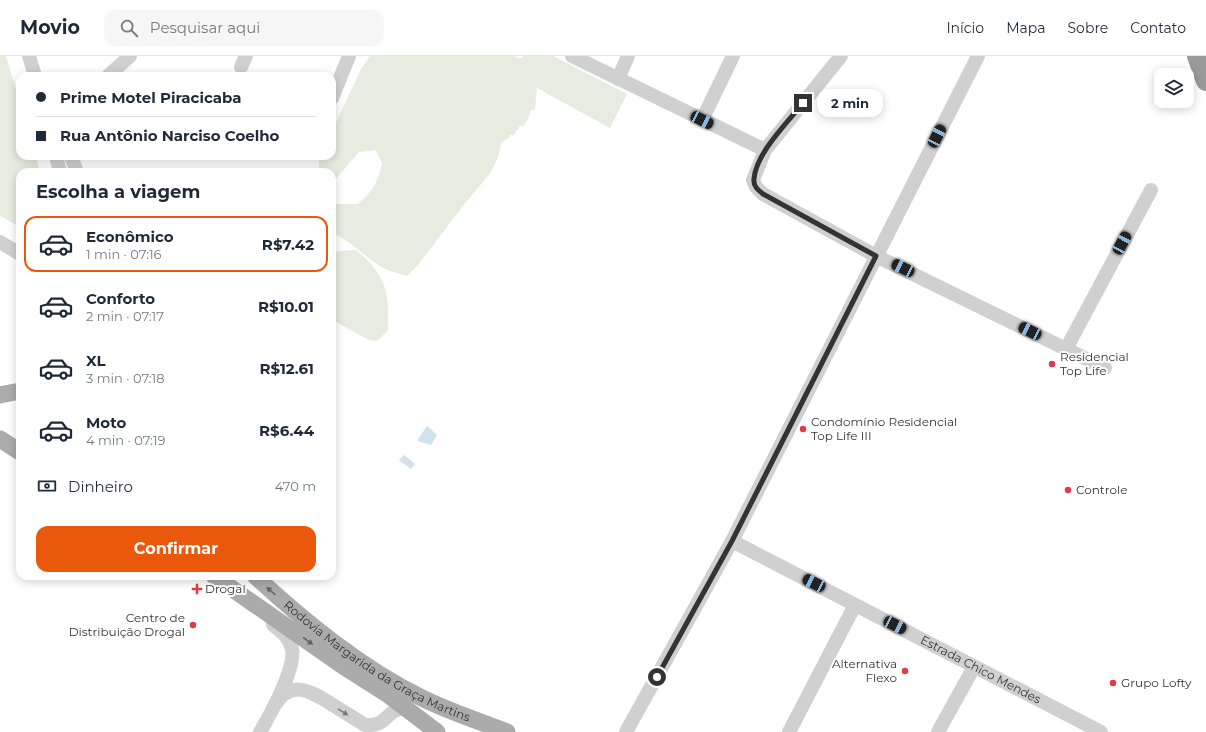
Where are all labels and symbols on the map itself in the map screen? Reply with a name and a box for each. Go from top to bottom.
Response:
callout: 2 min [817,89,883,117]
route end [794,94,812,112]
car [689,109,715,131]
car [926,123,948,149]
car [1111,230,1133,256]
car [890,257,916,279]
car [1017,320,1043,342]
place label: Residencial Top Life [1060,349,1129,378]
marker: Residencial Top Life [1047,359,1057,369]
place label: Condomínio Residencial Top Life III [811,414,957,443]
marker: Condomínio Residencial Top Life III [798,424,808,434]
place label: Controle [1076,482,1127,497]
marker: Controle [1063,485,1073,495]
car [801,572,827,594]
place label: Drogal [205,581,246,596]
marker: Drogal [192,584,202,594]
one-way arrow [267,587,276,596]
street label: Rodovia Margarida da Graça Martins [281,597,473,725]
place label: Centro de Distribuição Drogal [69,610,185,639]
car [882,614,908,636]
marker: Centro de Distribuição Drogal [188,620,198,630]
street label: Estrada Chico Mendes [918,632,1044,707]
one-way arrow [303,637,314,645]
place label: Alternativa Flexo [832,656,897,685]
marker: Alternativa Flexo [900,666,910,676]
route start [648,668,666,686]
place label: Grupo Lofty [1121,675,1192,690]
marker: Grupo Lofty [1108,678,1118,688]
one-way arrow [337,708,349,715]

